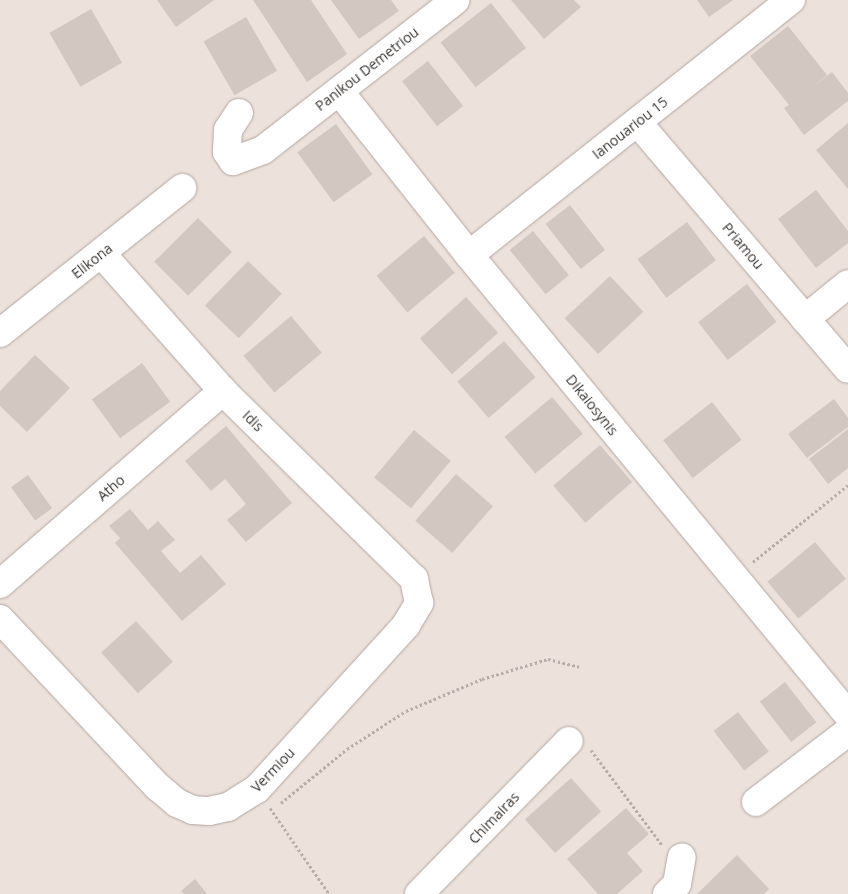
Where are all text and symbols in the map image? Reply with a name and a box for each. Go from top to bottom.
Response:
street label: Panikou Demetriou [312,23,422,115]
street label: Ianouariou 15 [589,93,671,163]
street label: Priamou [719,219,767,273]
street label: Elikona [68,240,116,282]
street label: Dikaiosynis [562,371,622,439]
street label: Idis [239,407,267,435]
street label: Atho [94,472,128,504]
street label: Vermiou [248,744,298,796]
street label: Chimairas [465,789,523,847]

